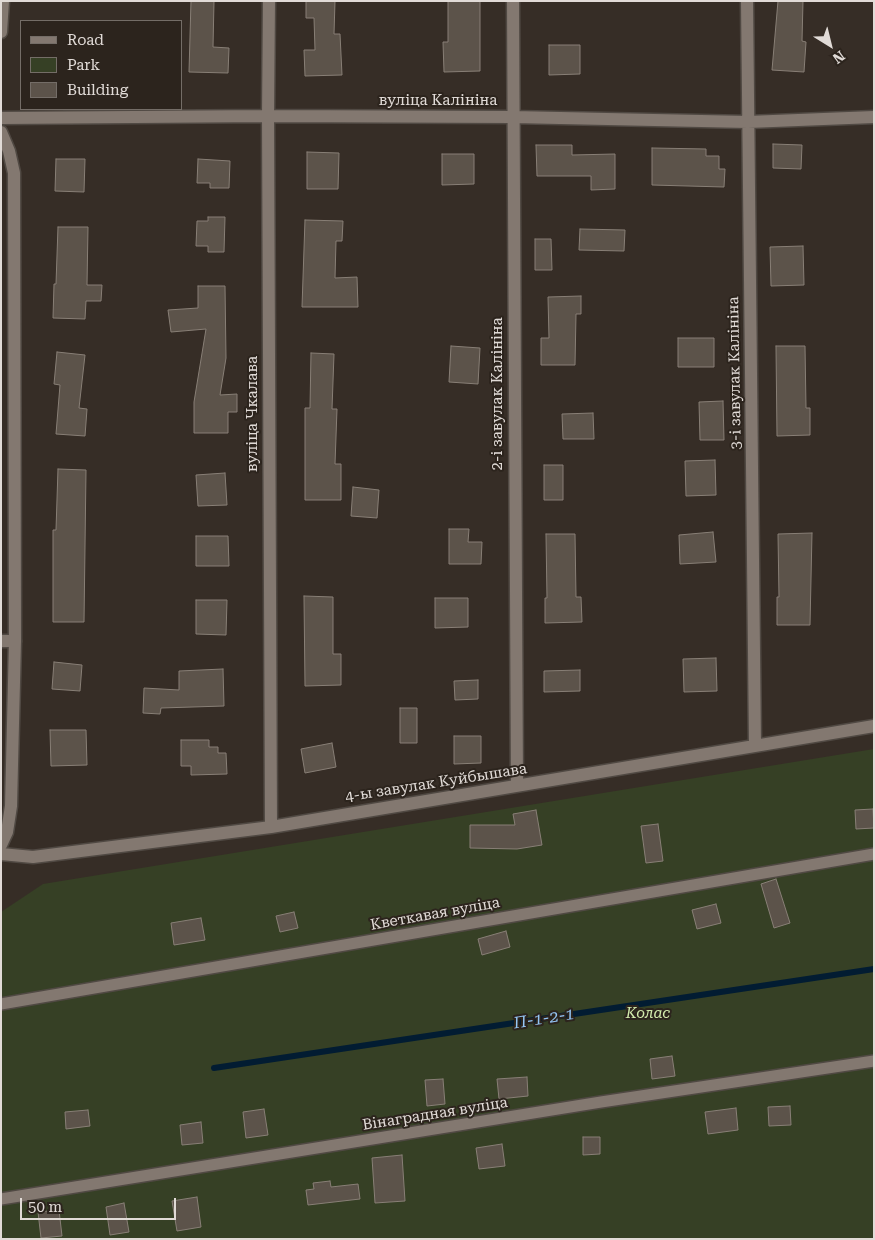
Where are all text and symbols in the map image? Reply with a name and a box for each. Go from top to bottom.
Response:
legend [20,20,182,110]
north arrow [805,20,855,70]
text: Road [67,31,104,49]
text: N [830,47,848,67]
text: Park [67,56,100,74]
text: Building [67,81,128,99]
street label: вуліца Калініна [379,92,497,110]
street label: 3-і завулак Калініна [725,296,745,450]
street label: 2-і завулак Калініна [489,317,507,471]
street label: вуліца Чкалава [244,356,262,472]
street label: 4-ы завулак Куйбышава [344,760,528,806]
street label: Кветкавая вуліца [369,894,501,934]
water label: П-1-2-1 [512,1005,576,1033]
park label: Колас [626,1005,670,1023]
street label: Вінаградная вуліца [361,1094,509,1134]
scale bar [22,1188,179,1220]
text: 50 m [28,1198,62,1216]

